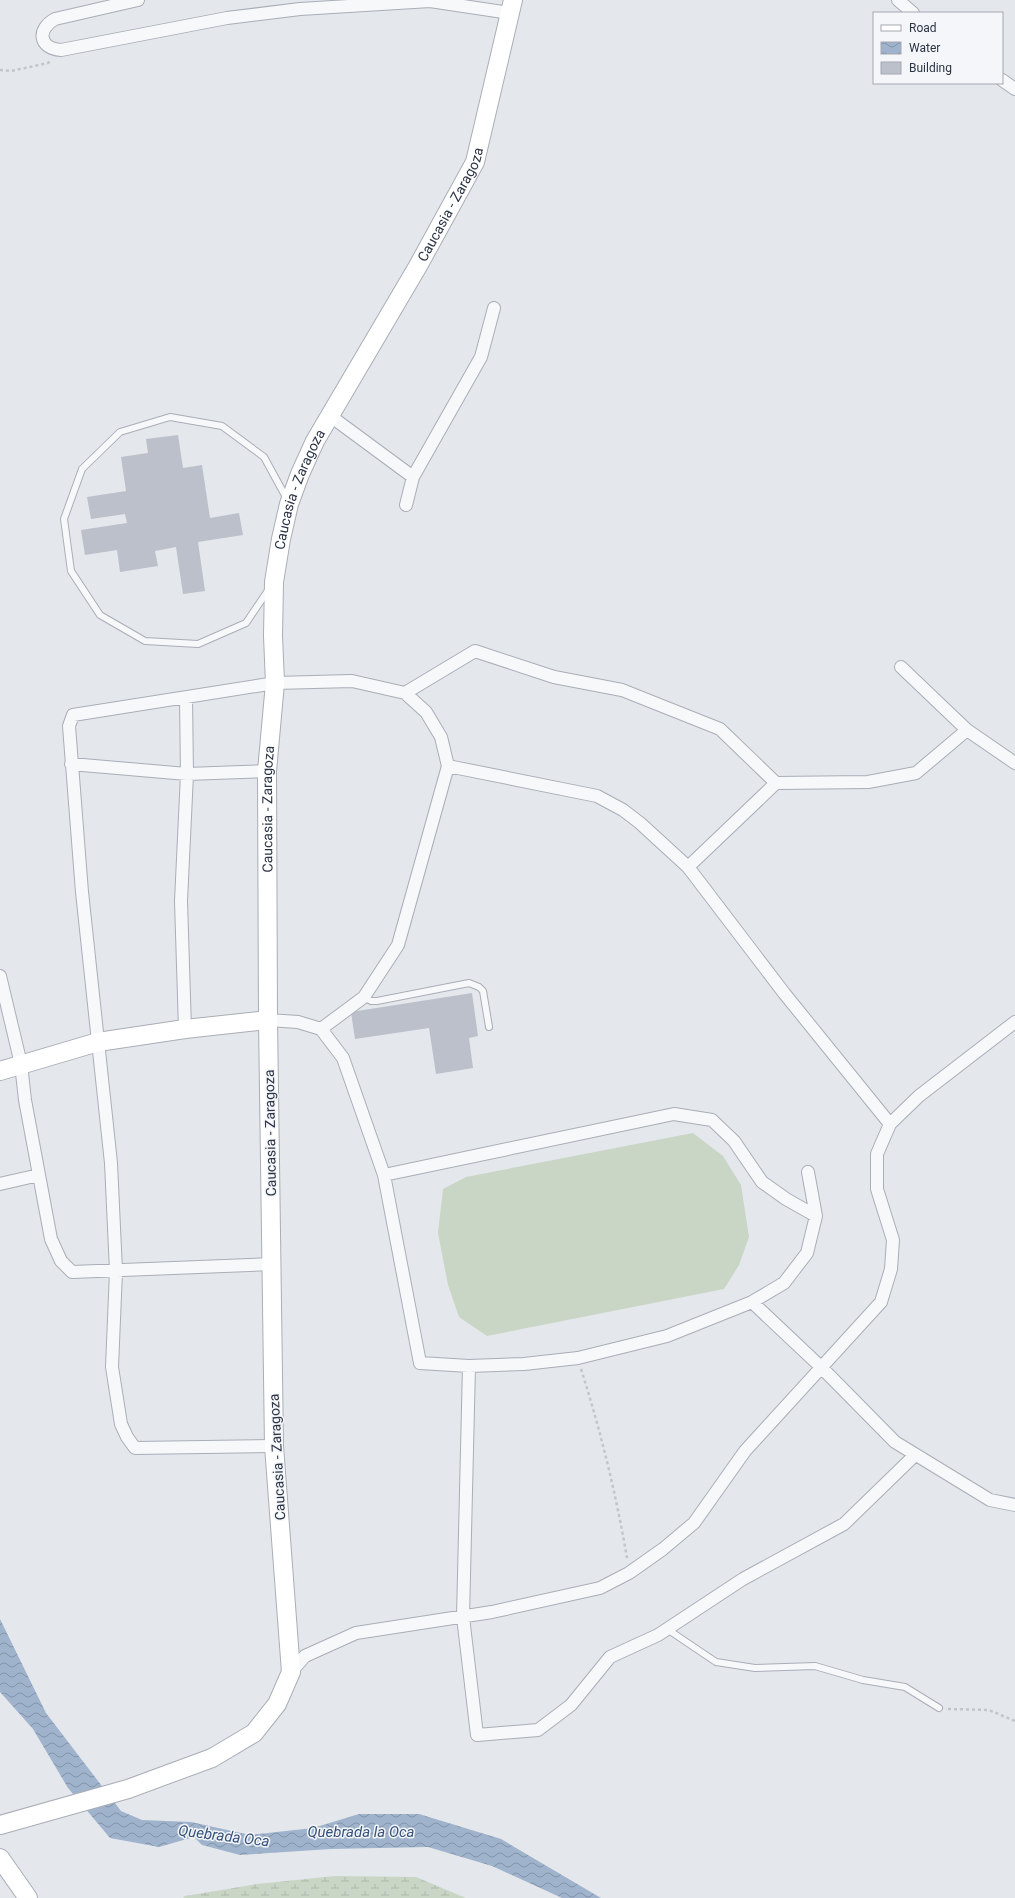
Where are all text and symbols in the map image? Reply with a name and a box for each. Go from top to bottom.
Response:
legend [873,12,1003,84]
text: Road [909,21,937,35]
text: Water [909,41,940,55]
text: Building [909,61,952,75]
street label: Caucasia - Zaragoza [414,146,486,264]
street label: Caucasia - Zaragoza [271,426,328,551]
street label: Caucasia - Zaragoza [259,745,277,873]
street label: Caucasia - Zaragoza [261,1069,279,1197]
street label: Caucasia - Zaragoza [266,1393,288,1521]
water label: Quebrada Oca [177,1821,271,1851]
water label: Quebrada la Oca [308,1823,415,1841]

